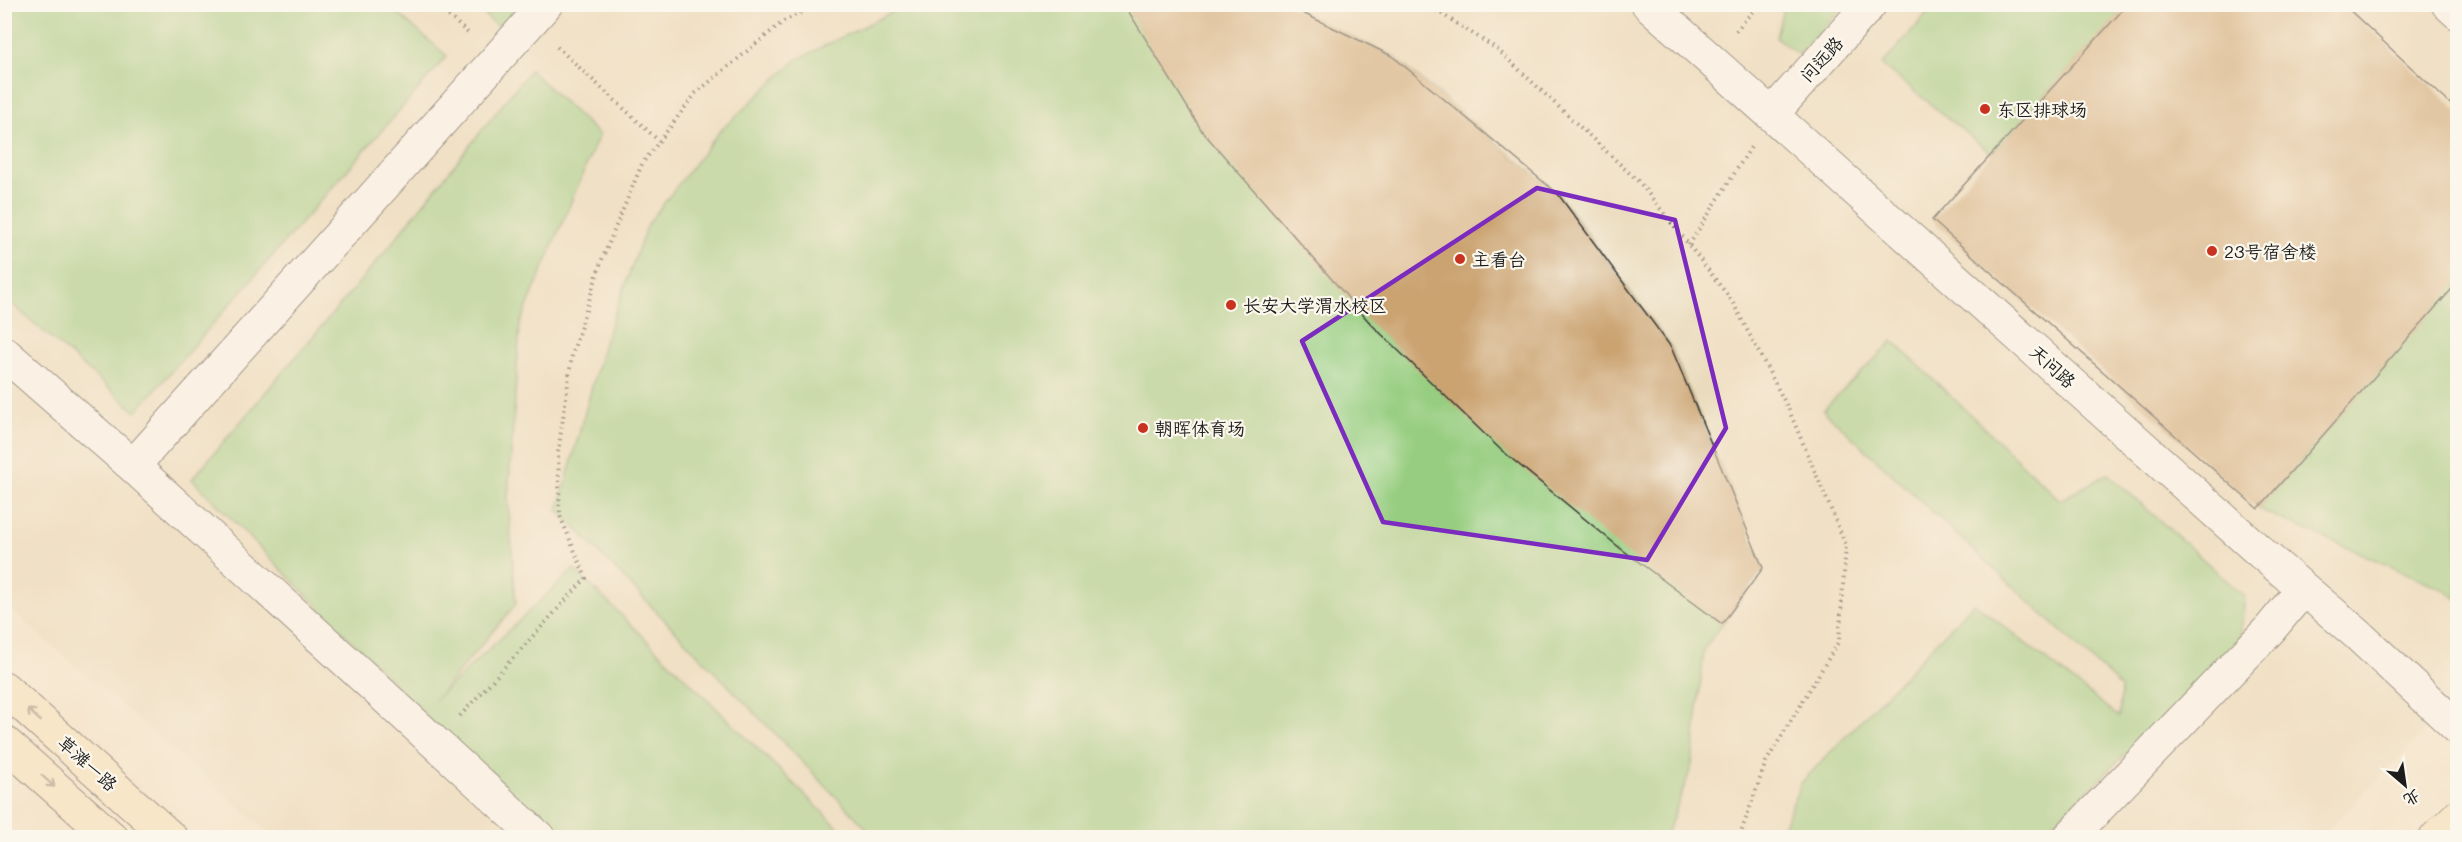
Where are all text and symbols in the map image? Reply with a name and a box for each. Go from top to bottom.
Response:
street label: 问远路 [1794,31,1848,87]
place label: 东区排球场 [1997,97,2087,121]
marker: 东区排球场 [1978,102,1992,116]
place label: 23号宿舍楼 [2224,239,2317,263]
marker: 23号宿舍楼 [2205,244,2219,258]
place label: 主看台 [1472,247,1526,271]
marker: 主看台 [1453,252,1467,266]
place label: 长安大学渭水校区 [1243,293,1387,317]
marker: 长安大学渭水校区 [1224,298,1238,312]
street label: 天问路 [2025,339,2081,393]
place label: 朝晖体育场 [1155,416,1245,440]
marker: 朝晖体育场 [1136,421,1150,435]
one-way arrow [27,708,42,722]
street label: 草滩一路 [53,730,123,796]
north arrow [2375,755,2435,815]
one-way arrow [40,774,55,788]
text: 北 [2400,785,2425,812]

